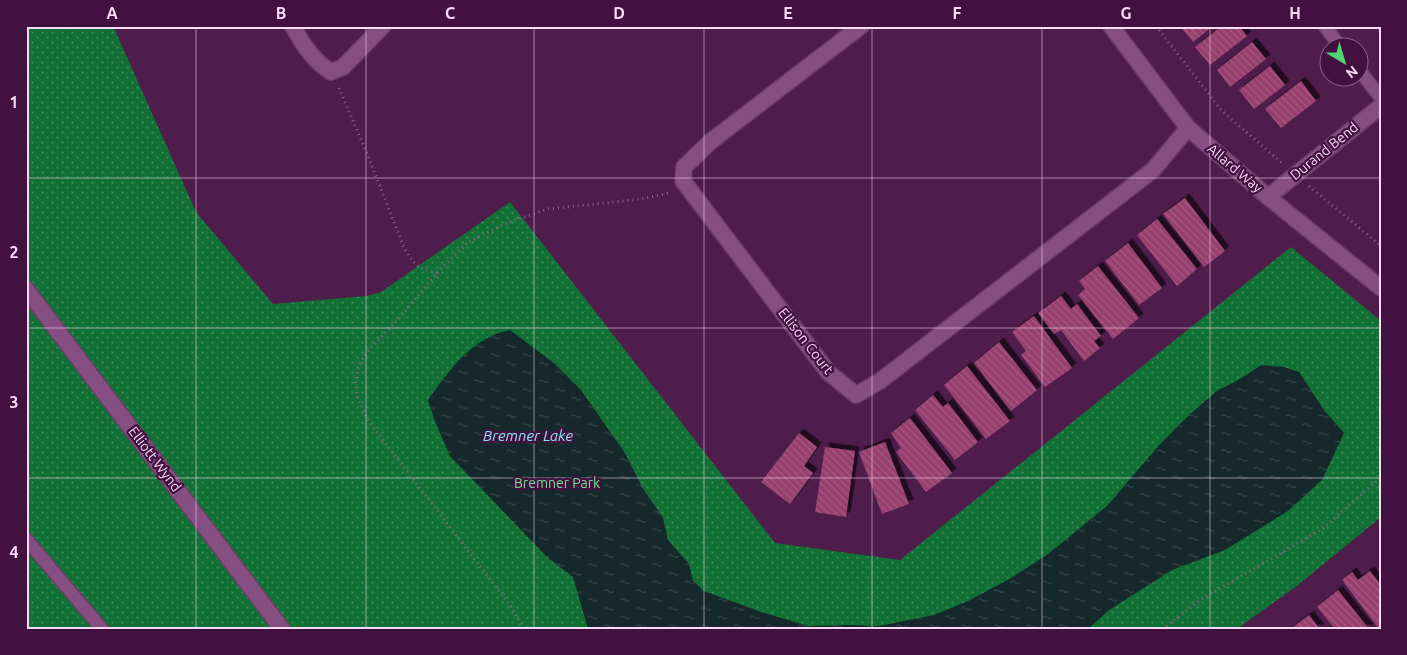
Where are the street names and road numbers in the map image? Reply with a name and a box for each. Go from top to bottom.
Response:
street label: Durand Bend [1287,119,1361,183]
street label: Allard Way [1204,140,1266,196]
street label: Ellison Court [775,305,837,378]
street label: Elliott Wynd [125,423,185,495]

